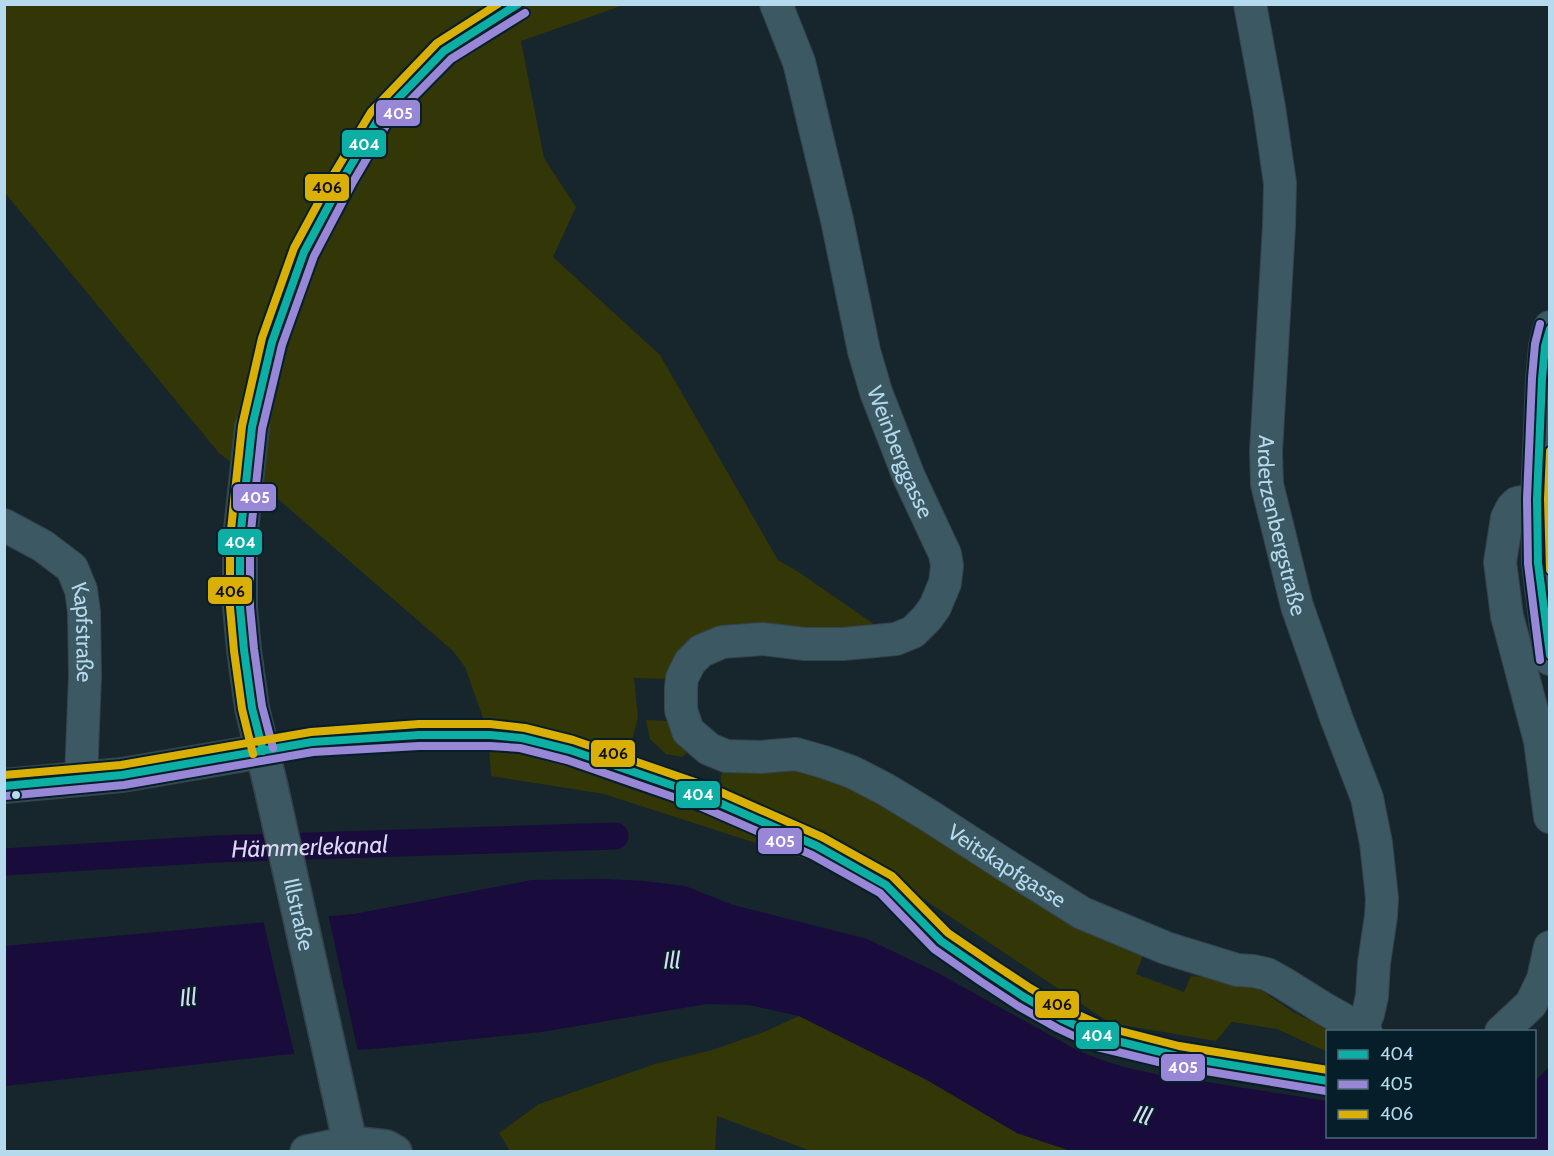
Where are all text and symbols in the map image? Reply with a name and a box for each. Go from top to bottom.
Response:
line badge: 405 [375,99,421,127]
text: 405 [383,104,413,123]
line badge: 404 [341,129,387,158]
text: 404 [348,135,380,154]
line badge: 406 [304,173,350,202]
text: 406 [312,178,342,197]
street label: Weinberggasse [861,382,940,522]
street label: Ardetzenbergstraße [1252,434,1313,619]
line badge: 405 [232,483,277,512]
text: 405 [240,488,270,507]
line badge: 404 [217,528,263,556]
text: 404 [224,533,256,552]
line badge: 406 [207,576,253,605]
street label: Kapfstraße [66,578,99,683]
text: 406 [215,582,245,601]
line badge: 406 [590,739,636,768]
text: 406 [598,744,628,763]
line badge: 404 [675,780,721,809]
text: 404 [682,785,714,804]
unlabelled marker [10,789,22,801]
street label: Veitskapfgasse [943,818,1071,913]
line badge: 405 [757,827,803,855]
water label: Hämmerlekanal [231,829,389,863]
text: 405 [765,832,795,851]
street label: Illstraße [278,875,320,953]
water label: Ill [663,945,681,975]
water label: Ill [178,982,198,1012]
line badge: 406 [1034,990,1080,1019]
text: 406 [1042,995,1072,1014]
line badge: 404 [1075,1021,1120,1050]
text: 404 [1081,1026,1113,1045]
legend [1326,1030,1536,1138]
text: 404 [1380,1043,1413,1065]
line badge: 405 [1160,1053,1206,1082]
text: 405 [1168,1058,1198,1077]
text: 405 [1380,1073,1413,1095]
water label: Ill [1131,1099,1156,1131]
text: 406 [1380,1103,1413,1125]

